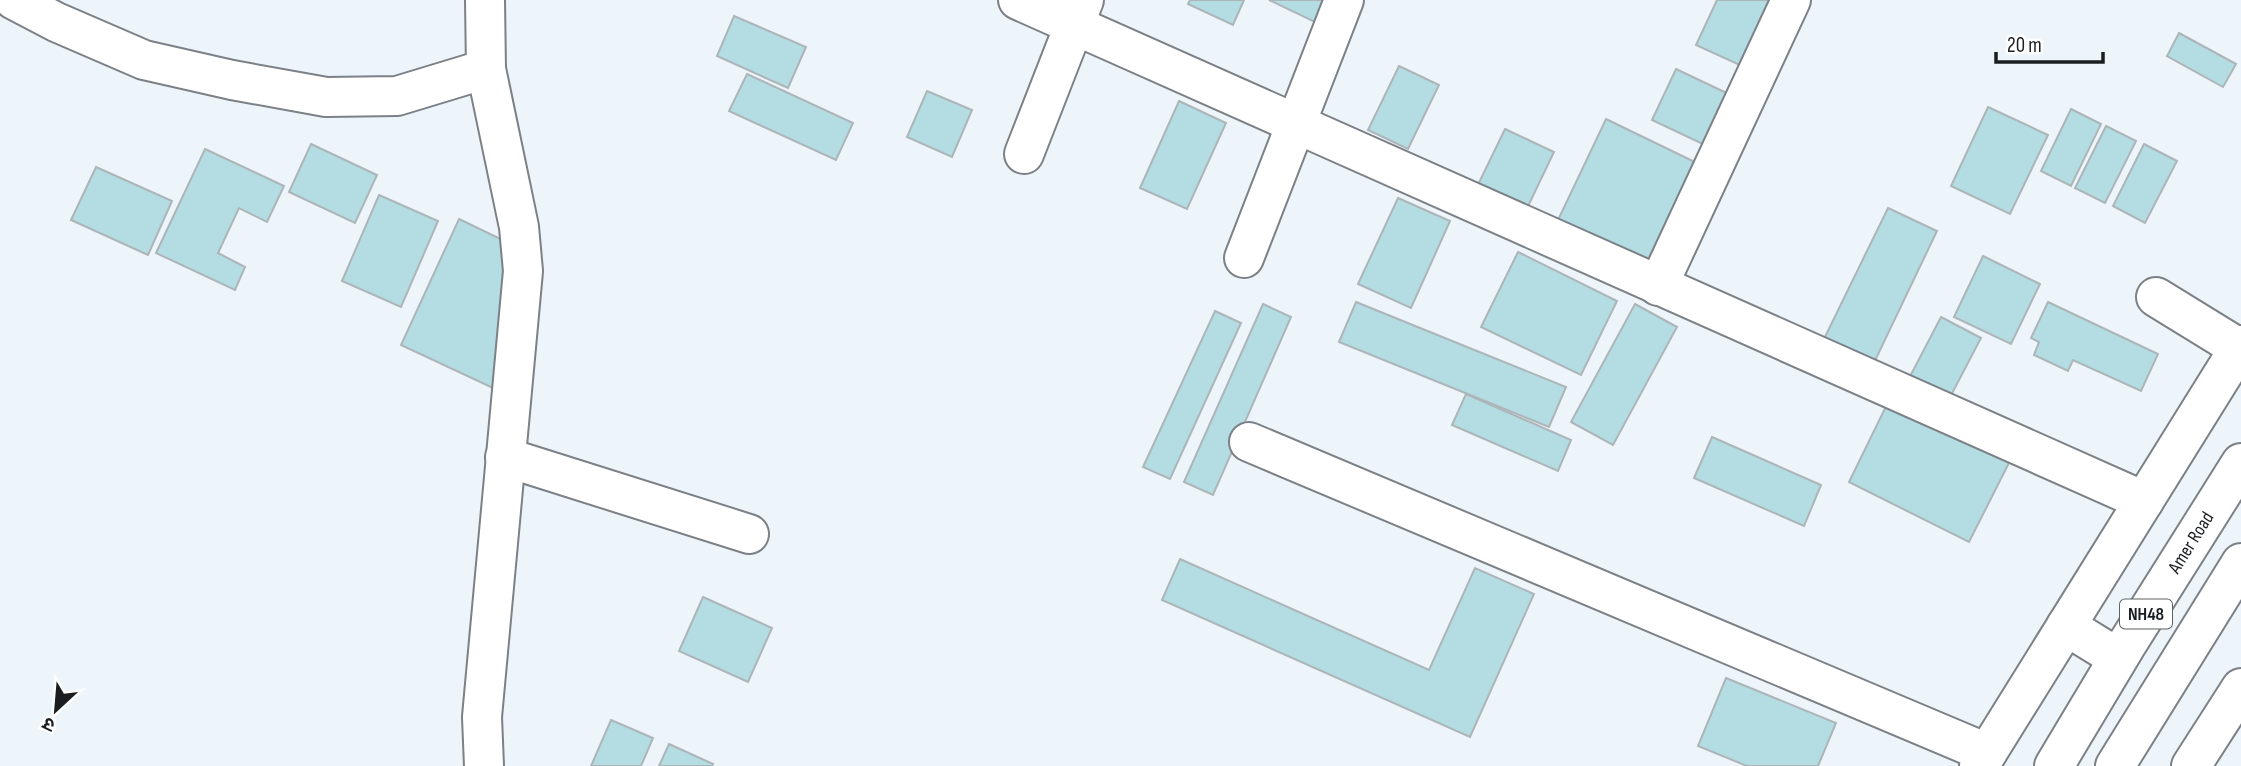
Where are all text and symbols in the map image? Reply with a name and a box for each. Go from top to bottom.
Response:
scale bar [1996,21,2103,65]
text: 20 m [2007,33,2042,58]
street label: Amer Road [2162,507,2219,579]
road number: NH48 [2120,600,2172,628]
north arrow [21,675,91,745]
text: उ [38,711,59,737]

